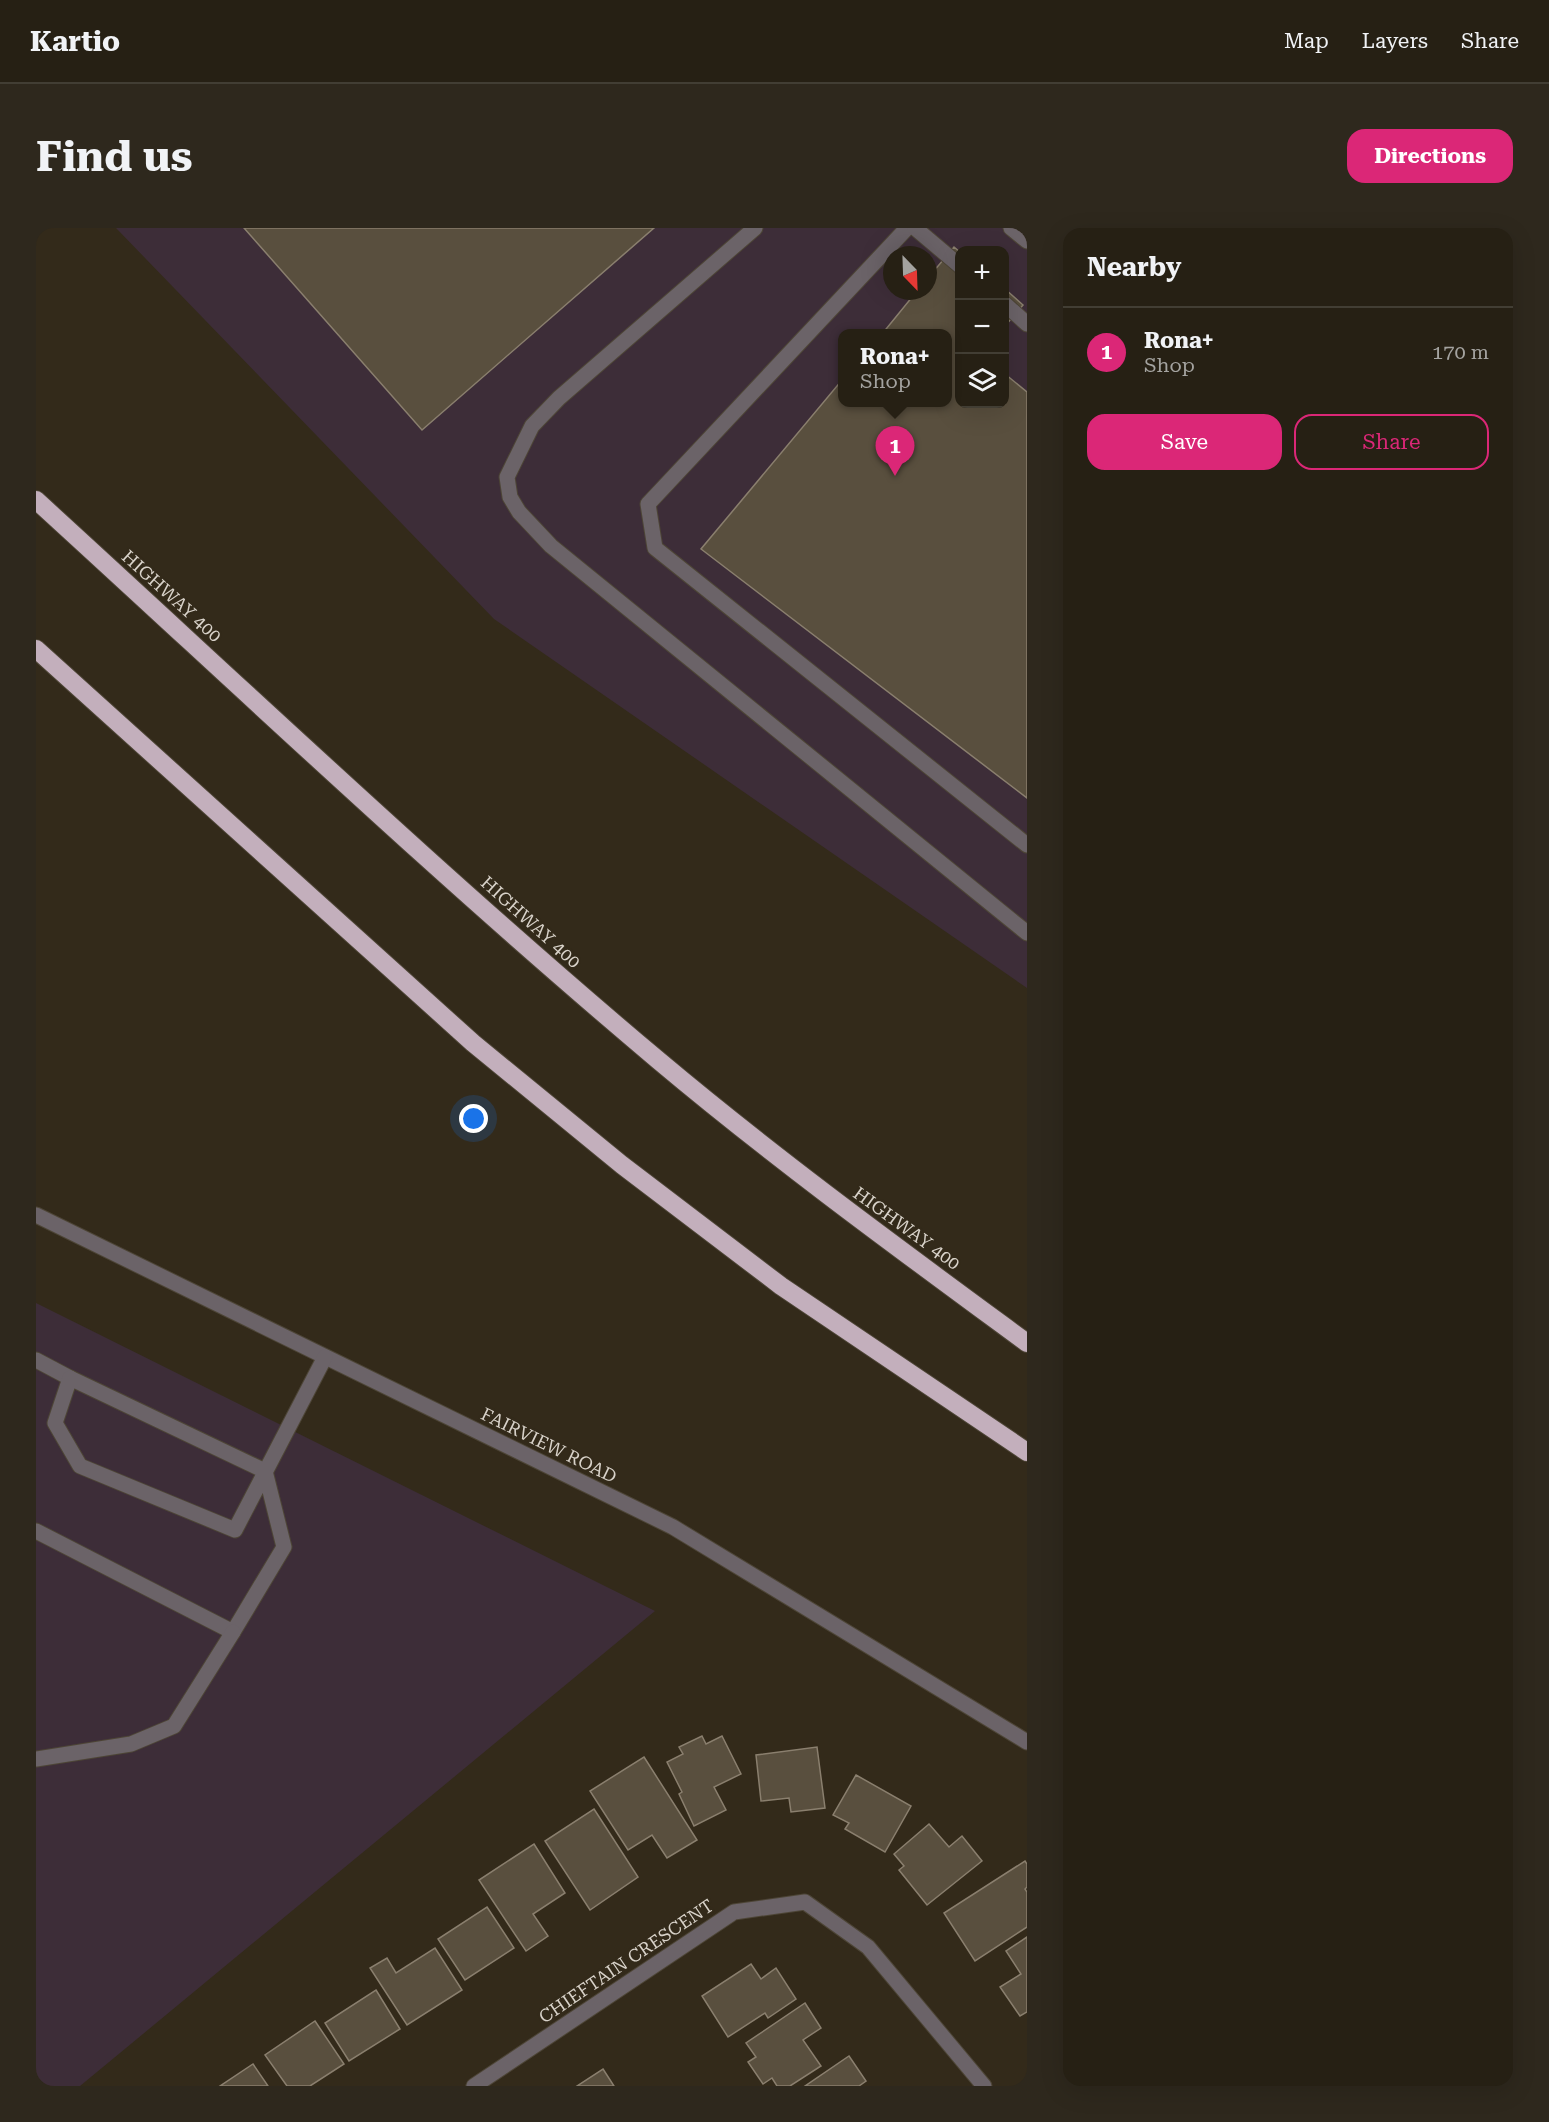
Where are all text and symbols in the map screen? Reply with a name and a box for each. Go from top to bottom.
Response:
text: Kartio [30,25,120,58]
text: Map [1284,29,1329,53]
text: Layers [1362,29,1428,53]
text: Share [1461,29,1519,53]
button: Directions [1347,129,1513,183]
text: Find us [36,132,193,181]
north arrow [883,246,937,300]
map controls [955,246,1009,408]
button: + [955,246,1009,300]
text: Nearby [1087,252,1181,282]
button: − [955,300,1009,354]
text: Rona+ [1144,328,1214,353]
popup [838,329,952,407]
text: 1 [1101,340,1112,364]
text: 170 m [1432,340,1489,364]
text: Rona+ [860,344,930,369]
text: Shop [1144,353,1195,377]
button: layers [955,354,1009,408]
text: Shop [860,369,911,393]
button: Save [1087,414,1282,470]
button: Share [1294,414,1489,470]
pin: 1 [876,426,914,476]
street label: HIGHWAY 400 [118,546,226,646]
street label: HIGHWAY 400 [477,872,585,972]
your location [459,1104,488,1133]
street label: HIGHWAY 400 [849,1182,965,1274]
street label: FAIRVIEW ROAD [478,1403,620,1487]
street label: CHIEFTAIN CRESCENT [535,1895,717,2027]

